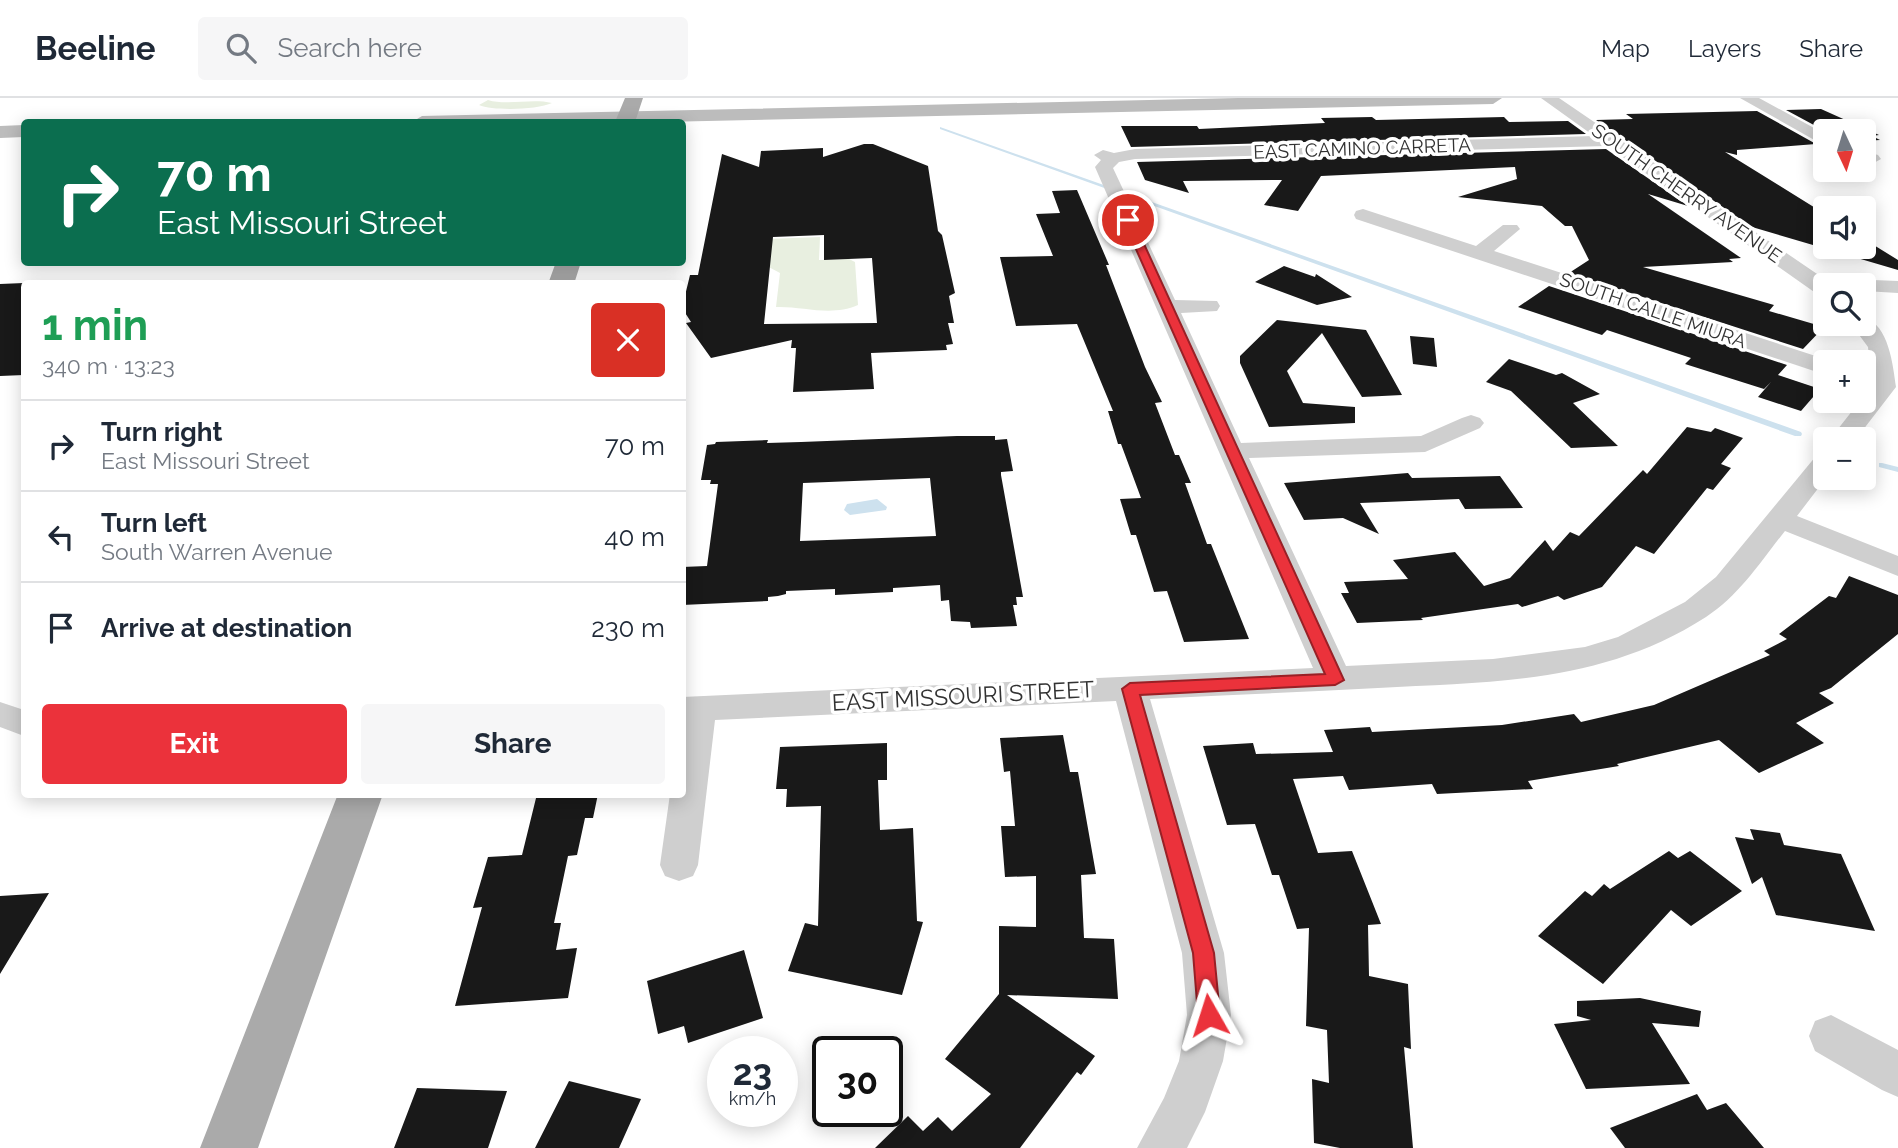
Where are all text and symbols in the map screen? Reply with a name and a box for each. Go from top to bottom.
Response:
search box [198,17,688,80]
text: Beeline [35,29,156,68]
icon: search [222,29,260,67]
text: Search here [278,33,422,63]
text: Map [1601,34,1650,63]
text: Layers [1688,34,1761,63]
text: Share [1799,34,1863,63]
street label: SOUTH CHERRY AVENUE [1588,119,1786,267]
north arrow [1813,119,1876,182]
map controls [1813,119,1876,490]
street label: EAST CAMINO CARRETA [1253,133,1471,163]
text: 70 m [157,145,272,202]
icon: right [42,147,133,238]
pin [1098,190,1158,250]
button: sound [1813,196,1876,259]
icon: arrive [1109,201,1147,239]
text: East Missouri Street [157,204,447,241]
street label: SOUTH CALLE MIURA [1557,268,1749,352]
button: search [1813,273,1876,336]
text: 1 min [42,301,148,350]
button: close [591,303,665,377]
button: + [1813,350,1876,413]
text: 340 m · 13:23 [42,352,175,379]
text: Turn right [101,417,222,447]
icon: right [42,427,80,465]
button: − [1813,427,1876,490]
text: 70 m [605,431,665,461]
text: East Missouri Street [101,447,310,474]
text: Turn left [101,508,207,538]
icon: left [42,518,80,556]
text: 40 m [604,522,665,552]
text: South Warren Avenue [101,538,332,565]
icon: arrive [42,609,80,647]
text: Arrive at destination [101,613,352,643]
text: 230 m [591,613,665,643]
street label: EAST MISSOURI STREET [831,675,1095,716]
button: Exit [42,704,347,784]
button: Share [361,704,665,784]
position arrow [1172,978,1246,1052]
speed limit sign: 30 [812,1036,903,1127]
text: 23 [733,1052,772,1093]
text: km/h [729,1088,776,1109]

